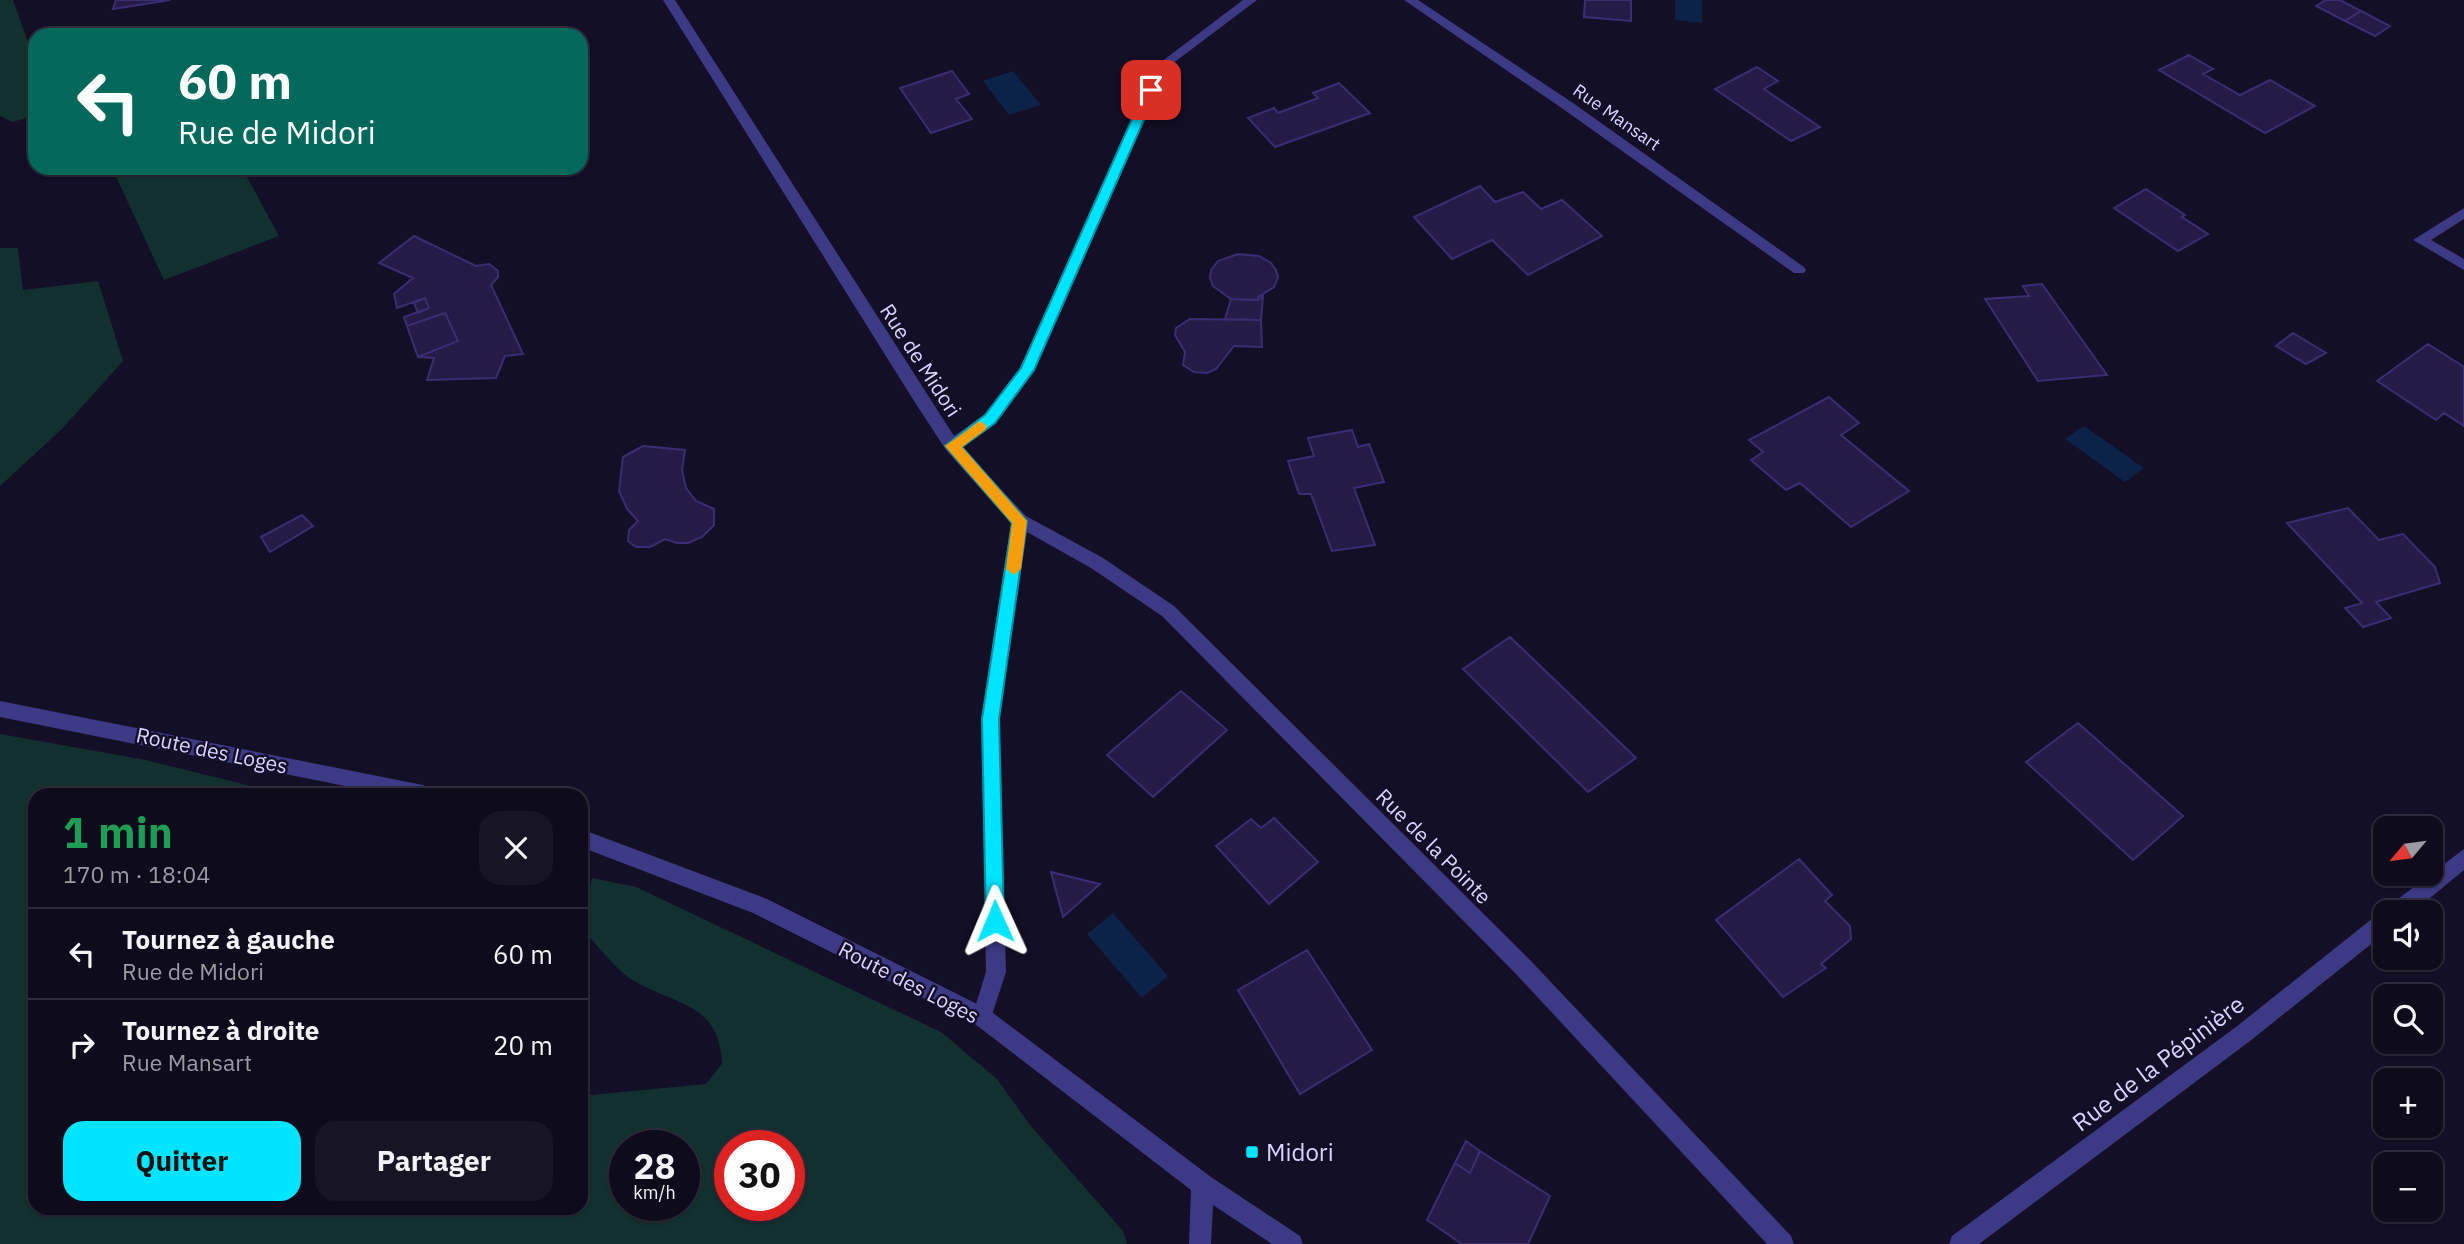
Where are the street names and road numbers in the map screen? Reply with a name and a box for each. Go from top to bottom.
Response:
street label: Rue Mansart [1569,78,1665,156]
street label: Rue de Midori [874,298,968,422]
street label: Route des Loges [134,720,290,780]
street label: Rue de la Pointe [1370,782,1498,910]
street label: Route des Loges [834,935,984,1029]
street label: Rue de la Pépinière [2066,988,2250,1138]

